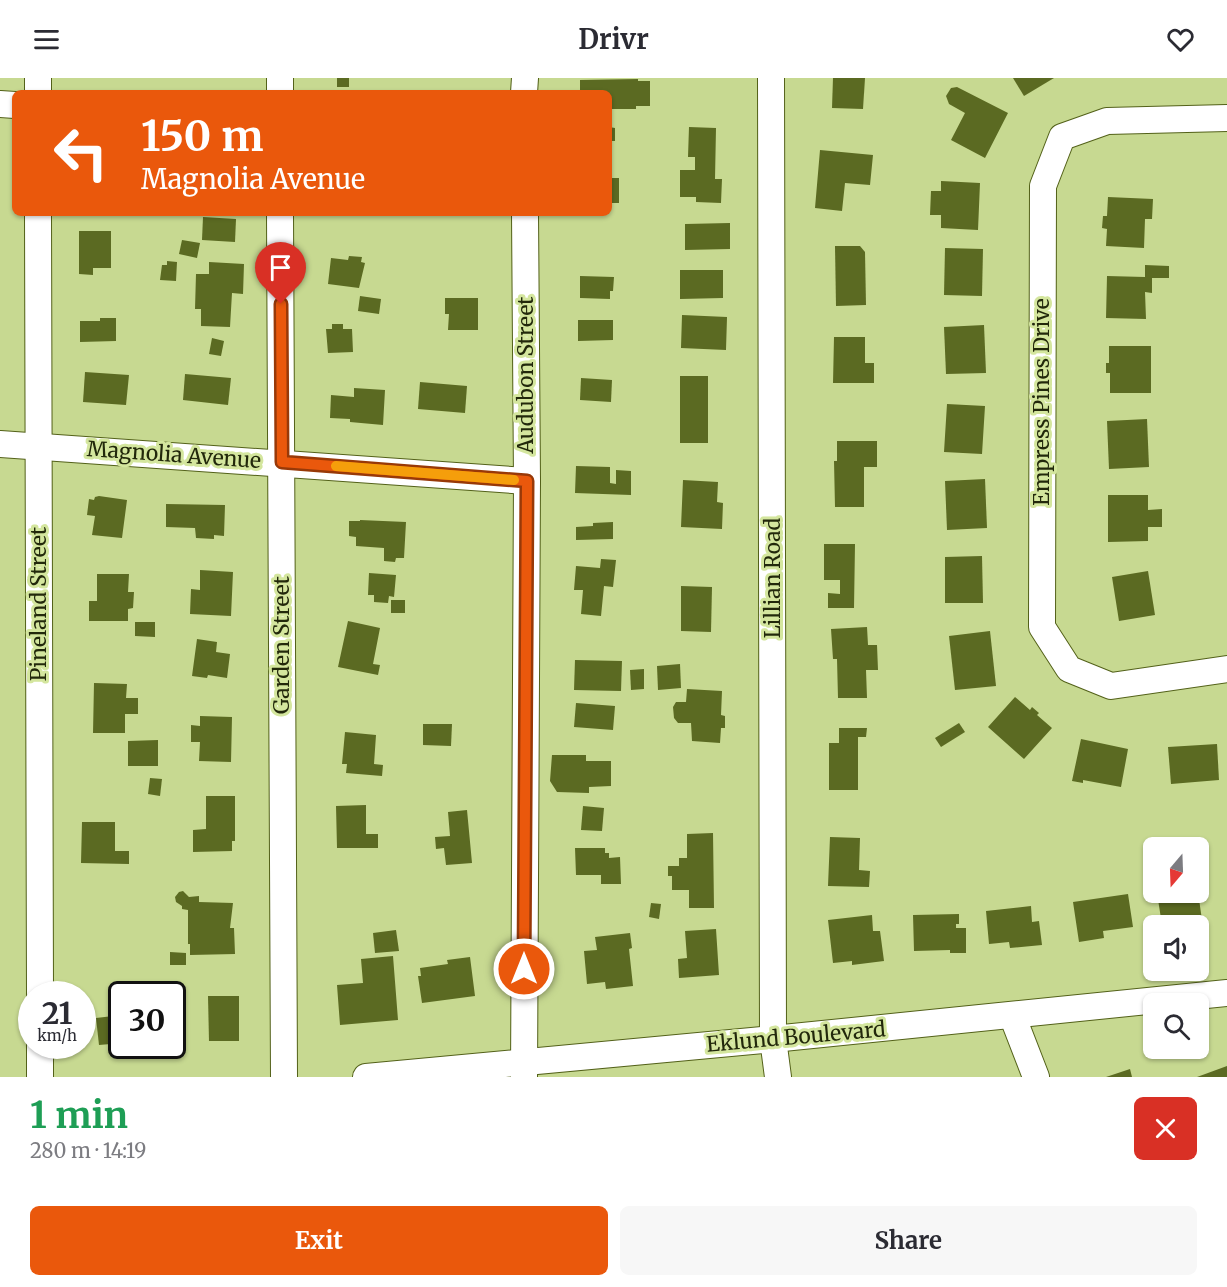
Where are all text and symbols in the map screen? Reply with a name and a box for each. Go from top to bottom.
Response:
text: Drivr [578,22,649,56]
icon: menu [30,23,63,56]
icon: heart [1164,23,1197,56]
text: 150 m [141,110,263,162]
icon: left [42,114,120,192]
text: Magnolia Avenue [141,162,365,196]
pin [255,242,306,304]
icon: arrive [264,251,297,284]
street label: Audubon Street [512,296,539,455]
street label: Empress Pines Drive [1028,298,1055,506]
street label: Magnolia Avenue [86,435,262,474]
street label: Lillian Road [759,517,786,638]
street label: Pineland Street [25,527,52,681]
street label: Garden Street [268,576,295,714]
north arrow [1143,837,1209,903]
map controls [1143,837,1209,1059]
button: sound [1143,915,1209,981]
position arrow [492,937,556,1001]
speed limit sign: 30 [108,981,186,1059]
button: search [1143,993,1209,1059]
text: 21 [42,994,72,1032]
street label: Eklund Boulevard [705,1015,887,1058]
text: km/h [37,1026,77,1045]
text: 1 min [30,1093,128,1138]
button: close [1134,1097,1197,1160]
text: 280 m · 14:19 [30,1138,146,1163]
button: Exit [30,1206,608,1275]
button: Share [620,1206,1197,1275]

